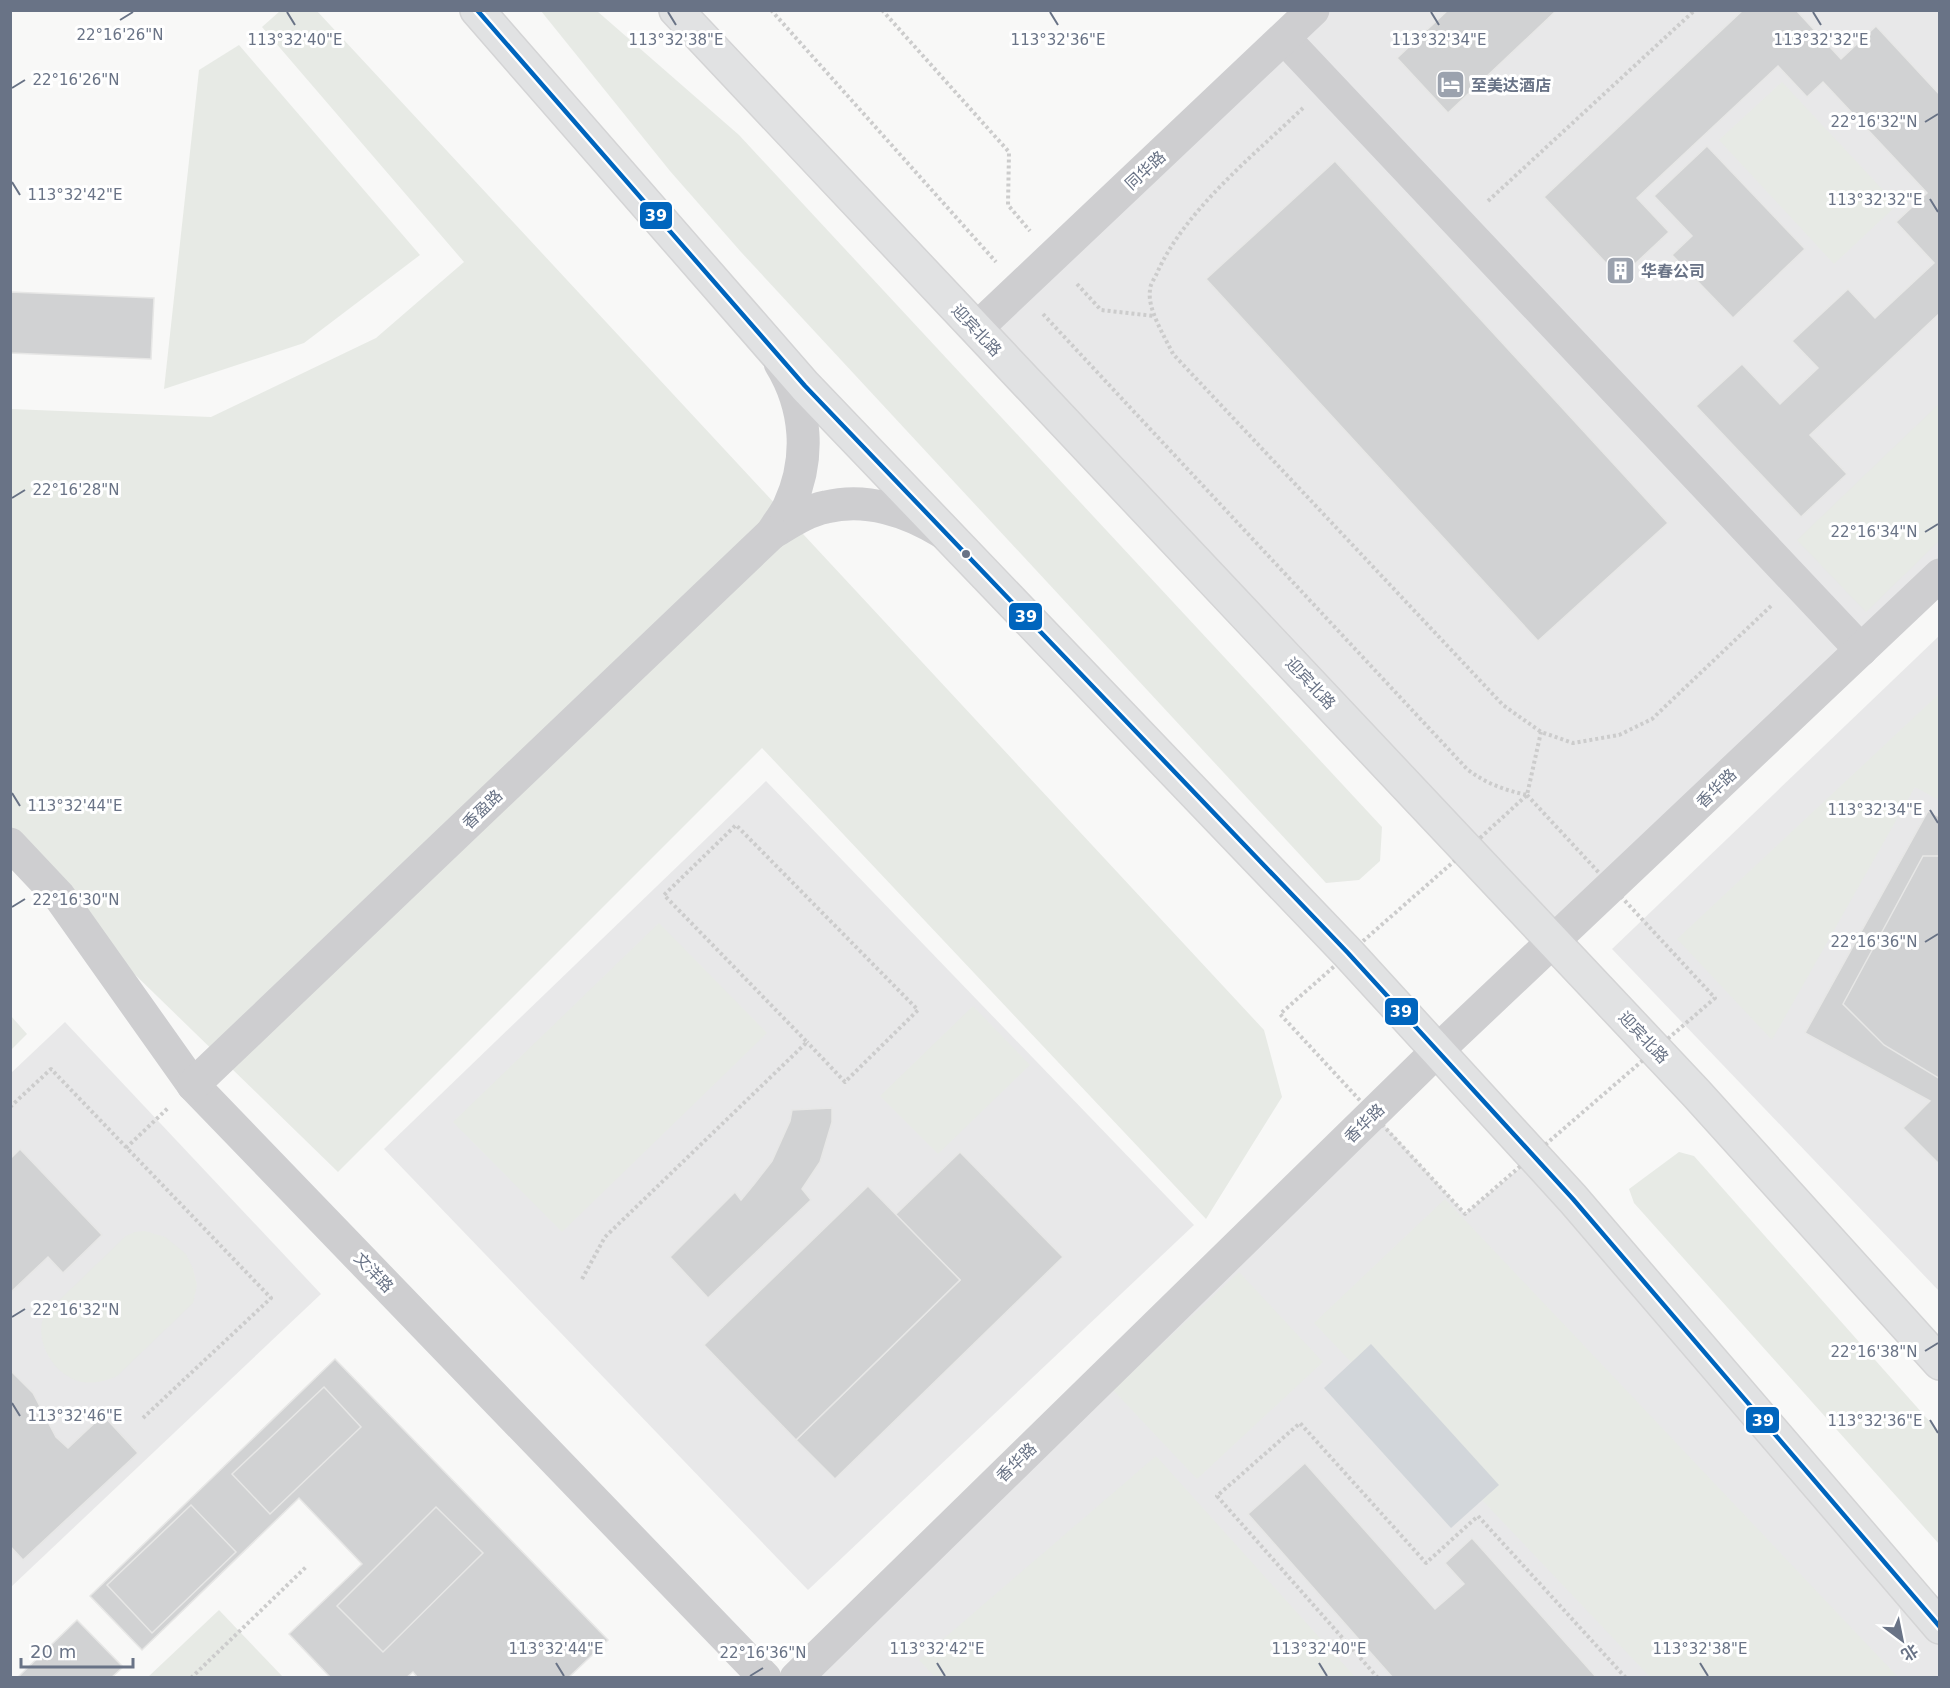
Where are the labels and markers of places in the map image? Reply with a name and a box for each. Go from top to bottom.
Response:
hotel icon: 至美达酒店 [1434,69,1466,101]
place label: 至美达酒店 [1471,76,1551,95]
building icon: 华春公司 [1604,255,1636,287]
place label: 华春公司 [1641,262,1705,281]
unlabelled marker [960,548,972,560]

